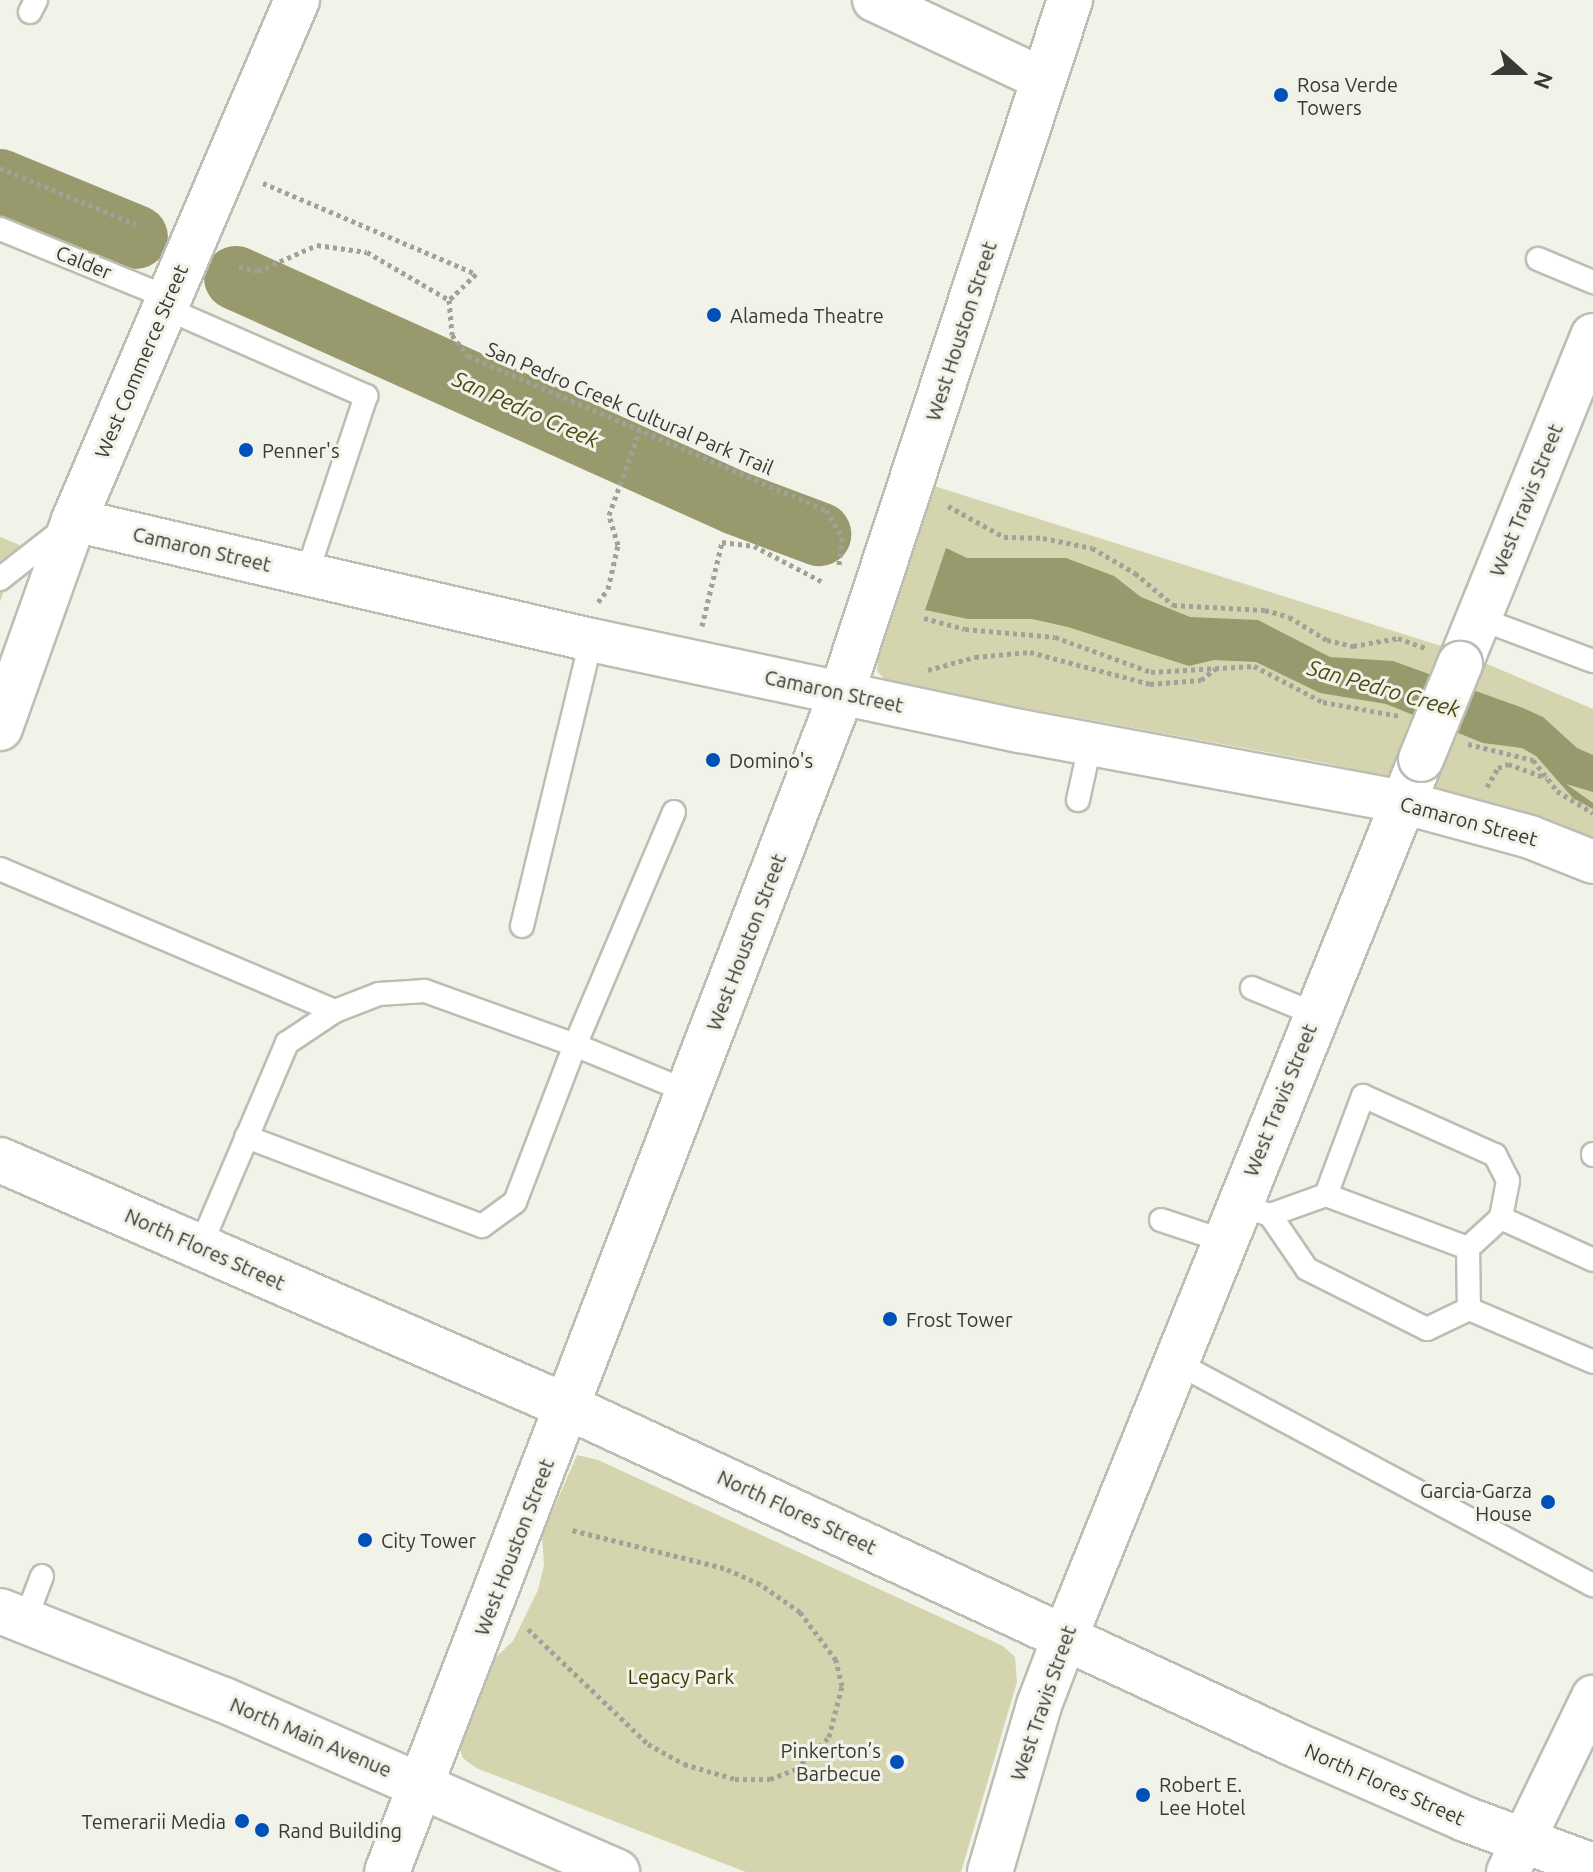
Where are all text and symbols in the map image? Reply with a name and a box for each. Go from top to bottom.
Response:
north arrow [1481,32,1561,112]
text: N [1529,69,1558,93]
place label: Rosa Verde Towers [1297,72,1398,119]
marker: Rosa Verde Towers [1272,86,1290,104]
street label: West Houston Street [921,238,1001,424]
street label: Calder [53,240,115,284]
street label: West Commerce Street [89,261,193,461]
place label: Alameda Theatre [730,303,884,327]
marker: Alameda Theatre [705,306,723,324]
street label: San Pedro Creek Cultural Park Trail [483,336,777,480]
water label: San Pedro Creek [449,365,603,453]
street label: West Travis Street [1484,420,1568,580]
place label: Penner's [262,438,340,462]
marker: Penner's [237,441,255,459]
street label: Camaron Street [131,521,273,577]
water label: San Pedro Creek [1305,654,1463,722]
street label: Camaron Street [762,665,906,717]
place label: Domino's [729,748,813,772]
marker: Domino's [704,751,722,769]
street label: Camaron Street [1398,791,1540,851]
street label: West Houston Street [701,850,791,1034]
street label: West Travis Street [1238,1020,1322,1180]
street label: North Flores Street [121,1203,289,1295]
place label: Frost Tower [906,1307,1013,1331]
marker: Frost Tower [881,1310,899,1328]
street label: West Houston Street [469,1455,559,1639]
street label: North Flores Street [714,1465,880,1559]
place label: Garcia-Garza House [1420,1478,1532,1525]
marker: Garcia-Garza House [1539,1493,1557,1511]
place label: City Tower [381,1528,476,1552]
marker: City Tower [356,1531,374,1549]
street label: West Travis Street [1005,1622,1081,1784]
park label: Legacy Park [628,1664,734,1688]
street label: North Main Avenue [227,1692,395,1782]
place label: Pinkerton’s Barbecue [781,1738,881,1785]
street label: North Flores Street [1301,1738,1469,1830]
marker: Pinkerton’s Barbecue [888,1753,906,1771]
place label: Robert E. Lee Hotel [1159,1772,1246,1819]
marker: Robert E. Lee Hotel [1134,1786,1152,1804]
place label: Temerarii Media [82,1809,226,1833]
marker: Temerarii Media [233,1812,251,1830]
place label: Rand Building [278,1818,402,1842]
marker: Rand Building [253,1821,271,1839]

